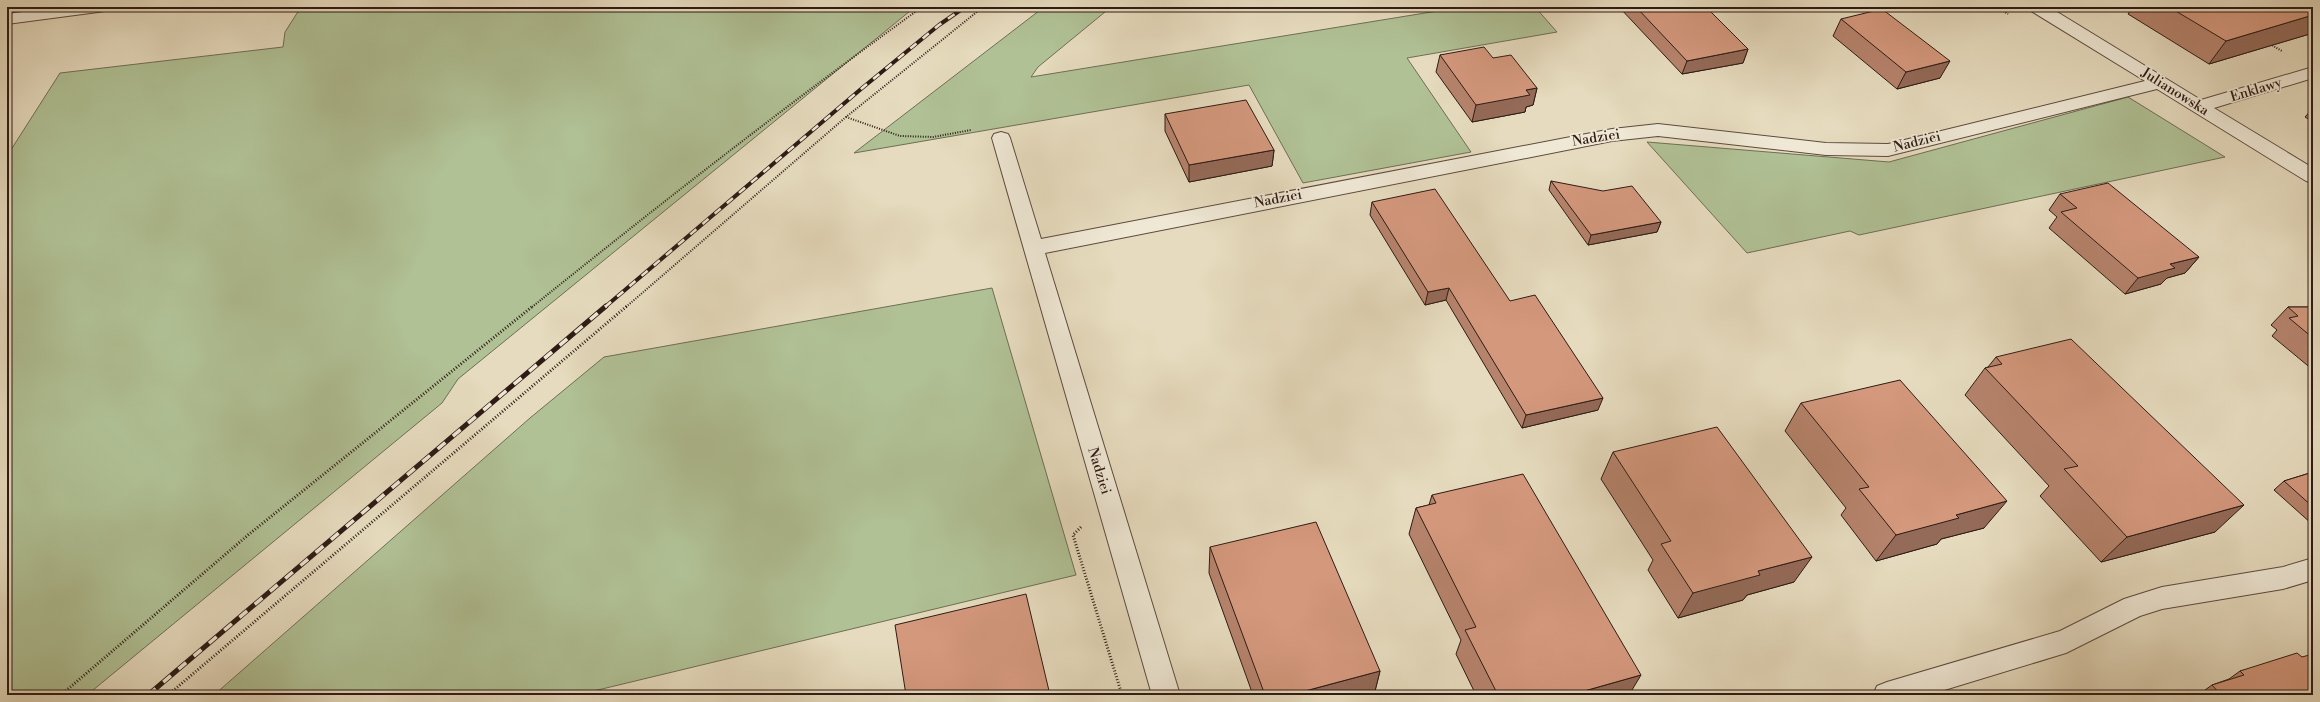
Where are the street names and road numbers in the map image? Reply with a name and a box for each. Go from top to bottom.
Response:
street label: Julianowska [2137,64,2213,120]
street label: Enklawy [2228,74,2284,106]
street label: Nadziei [1571,125,1622,151]
street label: Nadziei [1891,127,1943,157]
street label: Nadziei [1253,185,1304,212]
street label: Nadziei [1083,445,1115,497]

